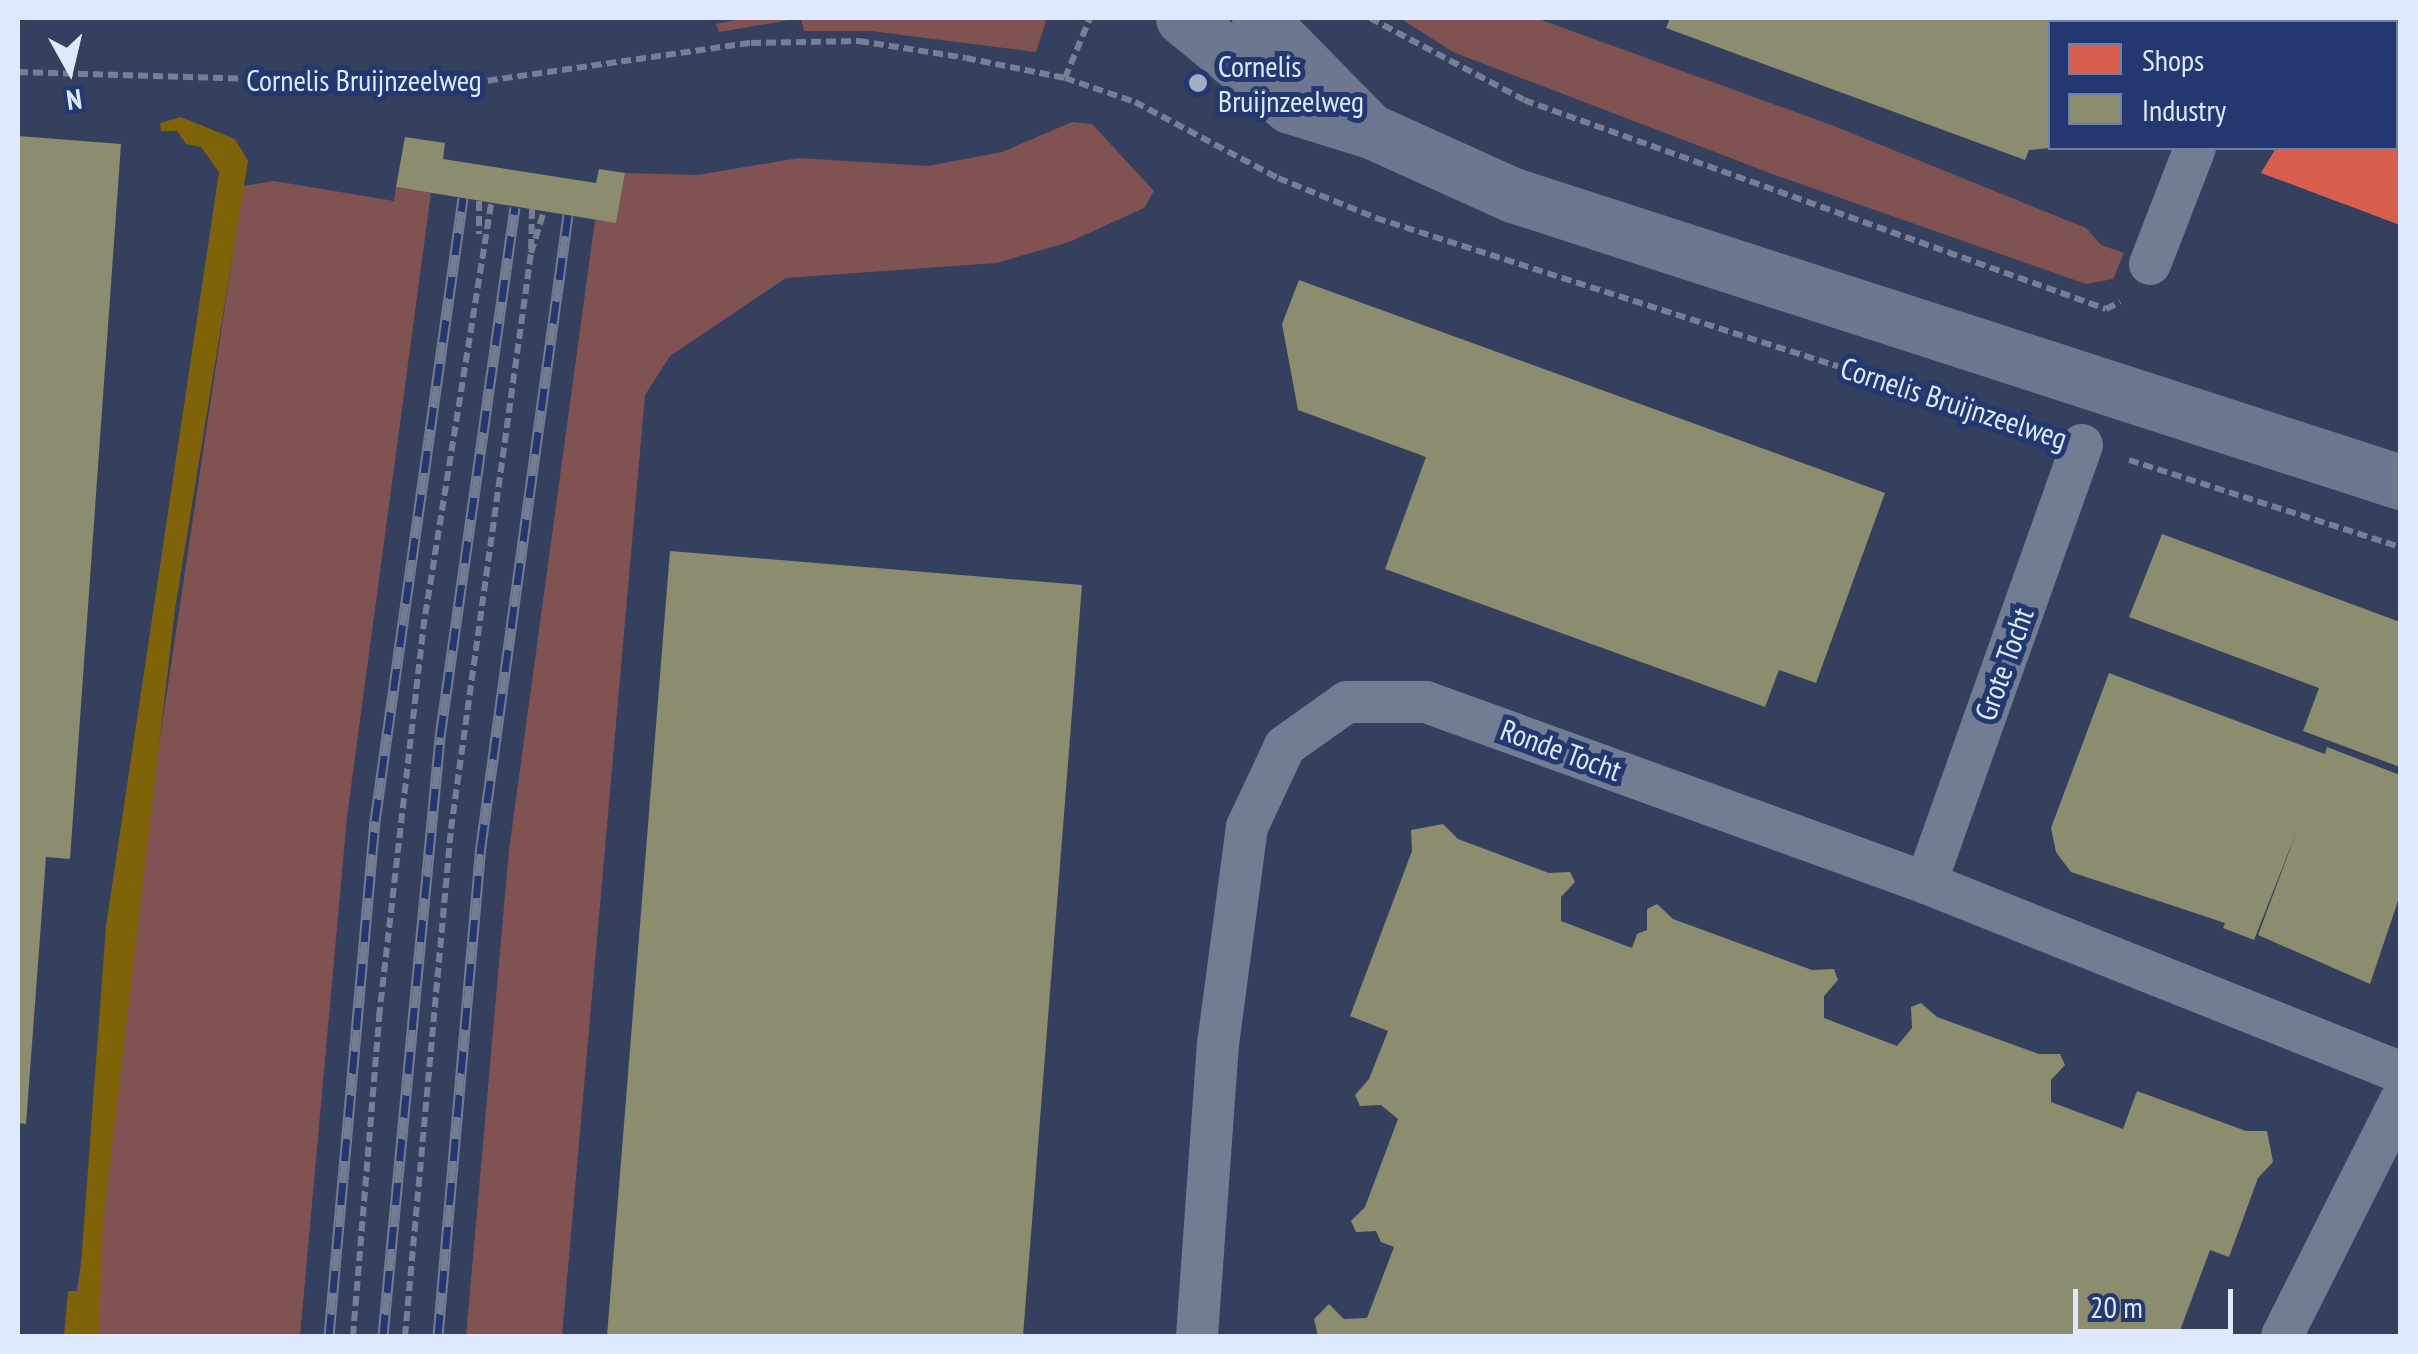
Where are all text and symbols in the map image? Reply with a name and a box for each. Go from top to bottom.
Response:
north arrow [20,20,120,120]
legend [2048,20,2398,150]
text: Shops [2142,40,2204,79]
place label: Cornelis Bruijnzeelweg [1218,48,1364,118]
street label: Cornelis Bruijnzeelweg [246,62,482,98]
marker: Cornelis Bruijnzeelweg [1187,72,1209,94]
text: N [64,81,84,120]
text: Industry [2142,90,2226,129]
street label: Cornelis Bruijnzeelweg [1836,349,2072,457]
street label: Grote Tocht [1967,602,2041,726]
street label: Ronde Tocht [1495,711,1627,789]
scale bar [2078,1269,2238,1331]
text: 20 m [2090,1287,2143,1326]

